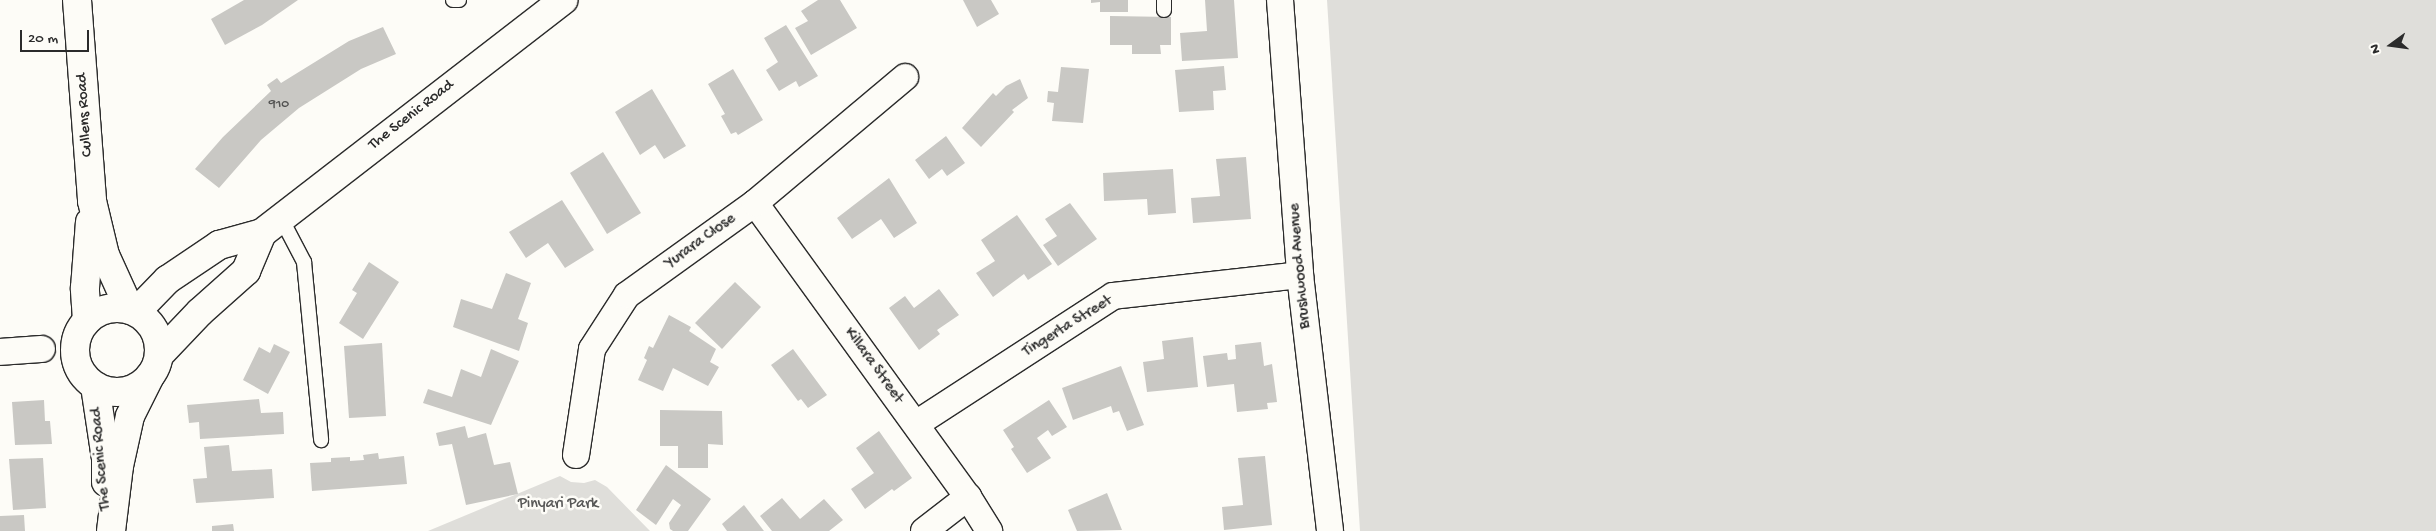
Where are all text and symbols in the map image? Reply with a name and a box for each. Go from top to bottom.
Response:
scale bar [22,20,91,52]
north arrow [2366,20,2416,70]
text: 20 m [28,30,58,48]
text: N [2367,42,2385,55]
street label: Cullens Road [74,73,98,157]
street label: The Scenic Road [365,77,459,155]
house number: 910 [269,97,289,113]
street label: Brushwood Avenue [1286,202,1316,330]
street label: Yurara Close [662,210,740,274]
street label: Tingerta Street [1020,292,1116,362]
street label: Killara Street [839,324,907,408]
street label: The Scenic Road [88,407,116,511]
park label: Pinyari Park [518,495,598,515]

